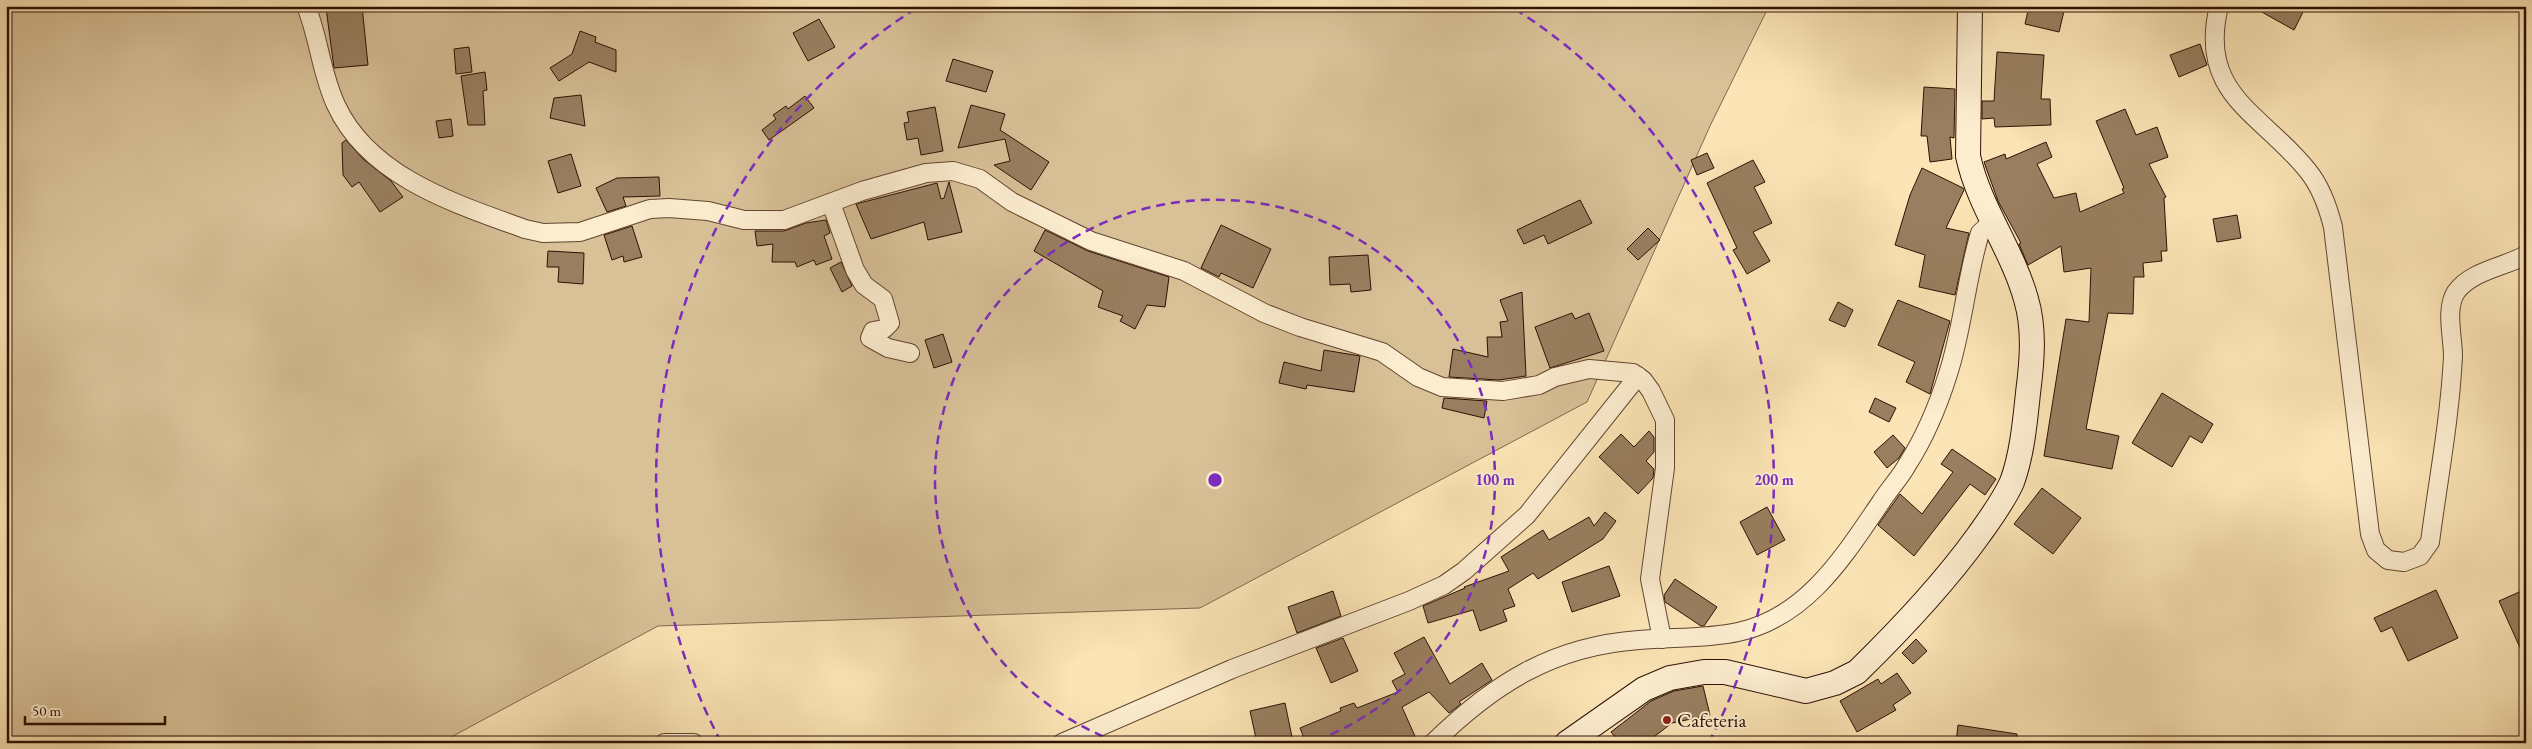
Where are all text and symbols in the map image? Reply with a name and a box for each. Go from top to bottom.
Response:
text: 100 m [1475,470,1515,489]
text: 200 m [1754,470,1794,489]
centre of rings [1206,471,1224,489]
scale bar [25,694,165,726]
text: 50 m [32,701,61,720]
place label: Cafeteria [1677,707,1747,733]
marker: Cafeteria [1661,714,1673,726]

